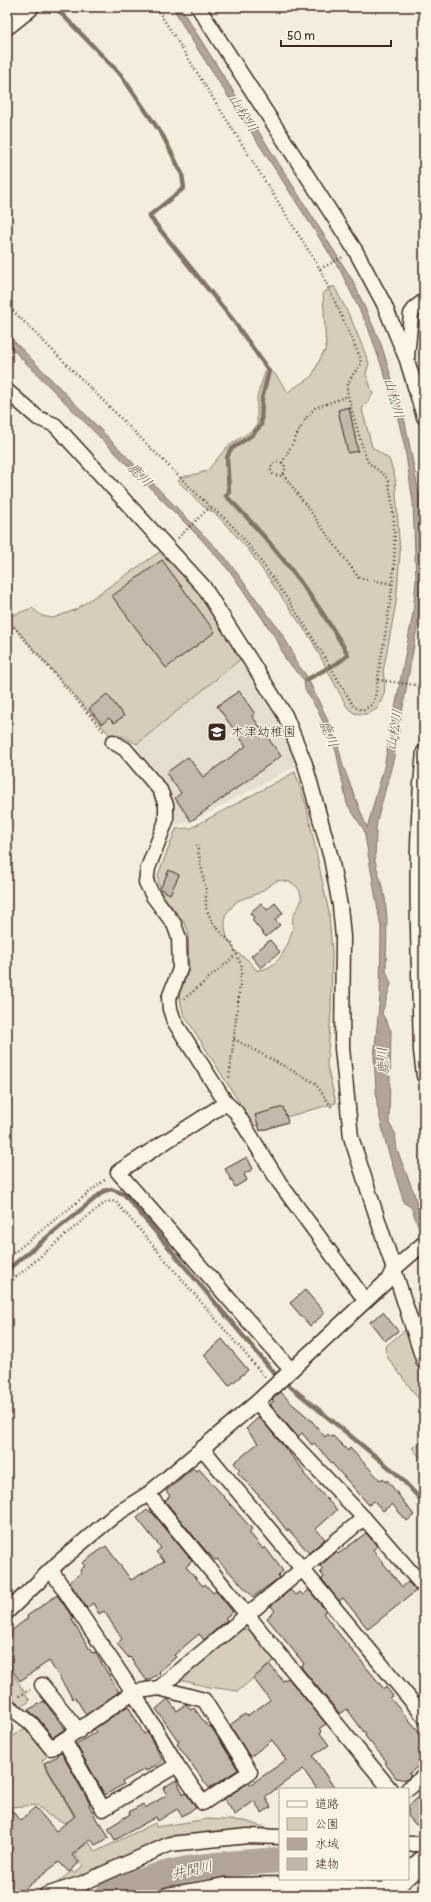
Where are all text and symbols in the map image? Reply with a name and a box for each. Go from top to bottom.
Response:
scale bar [281,22,391,48]
text: 50 m [287,29,315,44]
water label: 山松川 [225,91,261,135]
water label: 山松川 [380,375,408,421]
water label: 鹿川 [124,459,156,491]
water label: 山松川 [382,708,406,752]
water label: 鹿川 [316,718,342,750]
school or university icon: 木津幼稚園 [206,721,228,743]
place label: 木津幼稚園 [231,724,296,740]
water label: 鹿川 [374,1047,392,1075]
legend [279,1788,409,1880]
text: 道路 [315,1797,339,1812]
text: 公園 [315,1817,339,1832]
text: 水域 [315,1837,339,1852]
text: 建物 [315,1857,339,1872]
water label: 井関川 [170,1858,214,1882]

